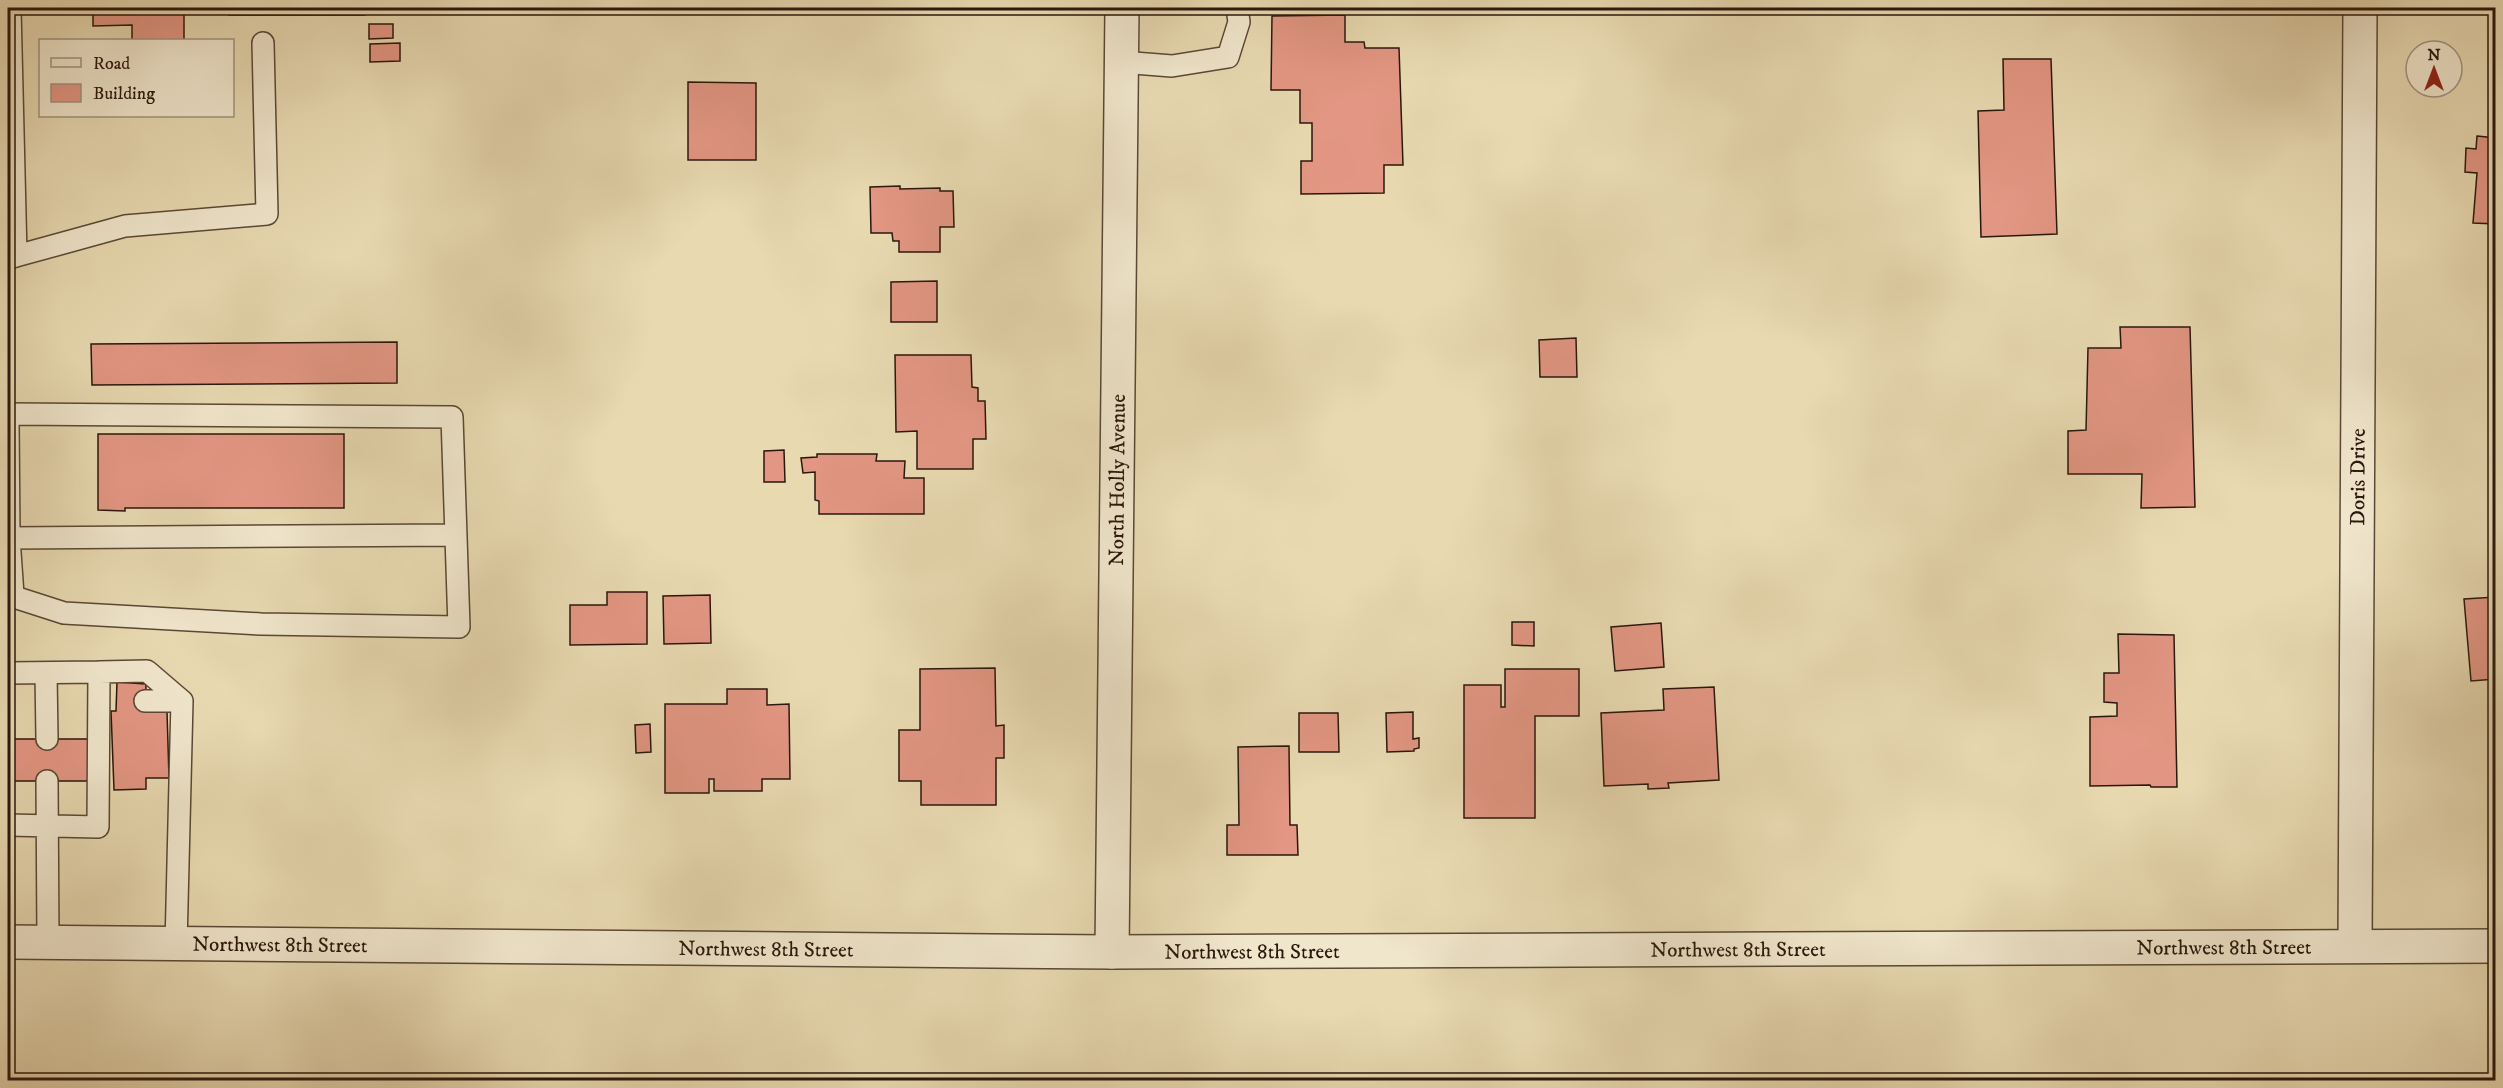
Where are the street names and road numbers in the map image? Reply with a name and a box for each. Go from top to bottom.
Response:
street label: North Holly Avenue [1104,394,1132,566]
street label: Doris Drive [2345,428,2372,526]
street label: Northwest 8th Street [192,932,368,959]
street label: Northwest 8th Street [2136,935,2312,962]
street label: Northwest 8th Street [678,936,854,964]
street label: Northwest 8th Street [1650,937,1826,964]
street label: Northwest 8th Street [1164,939,1340,966]

